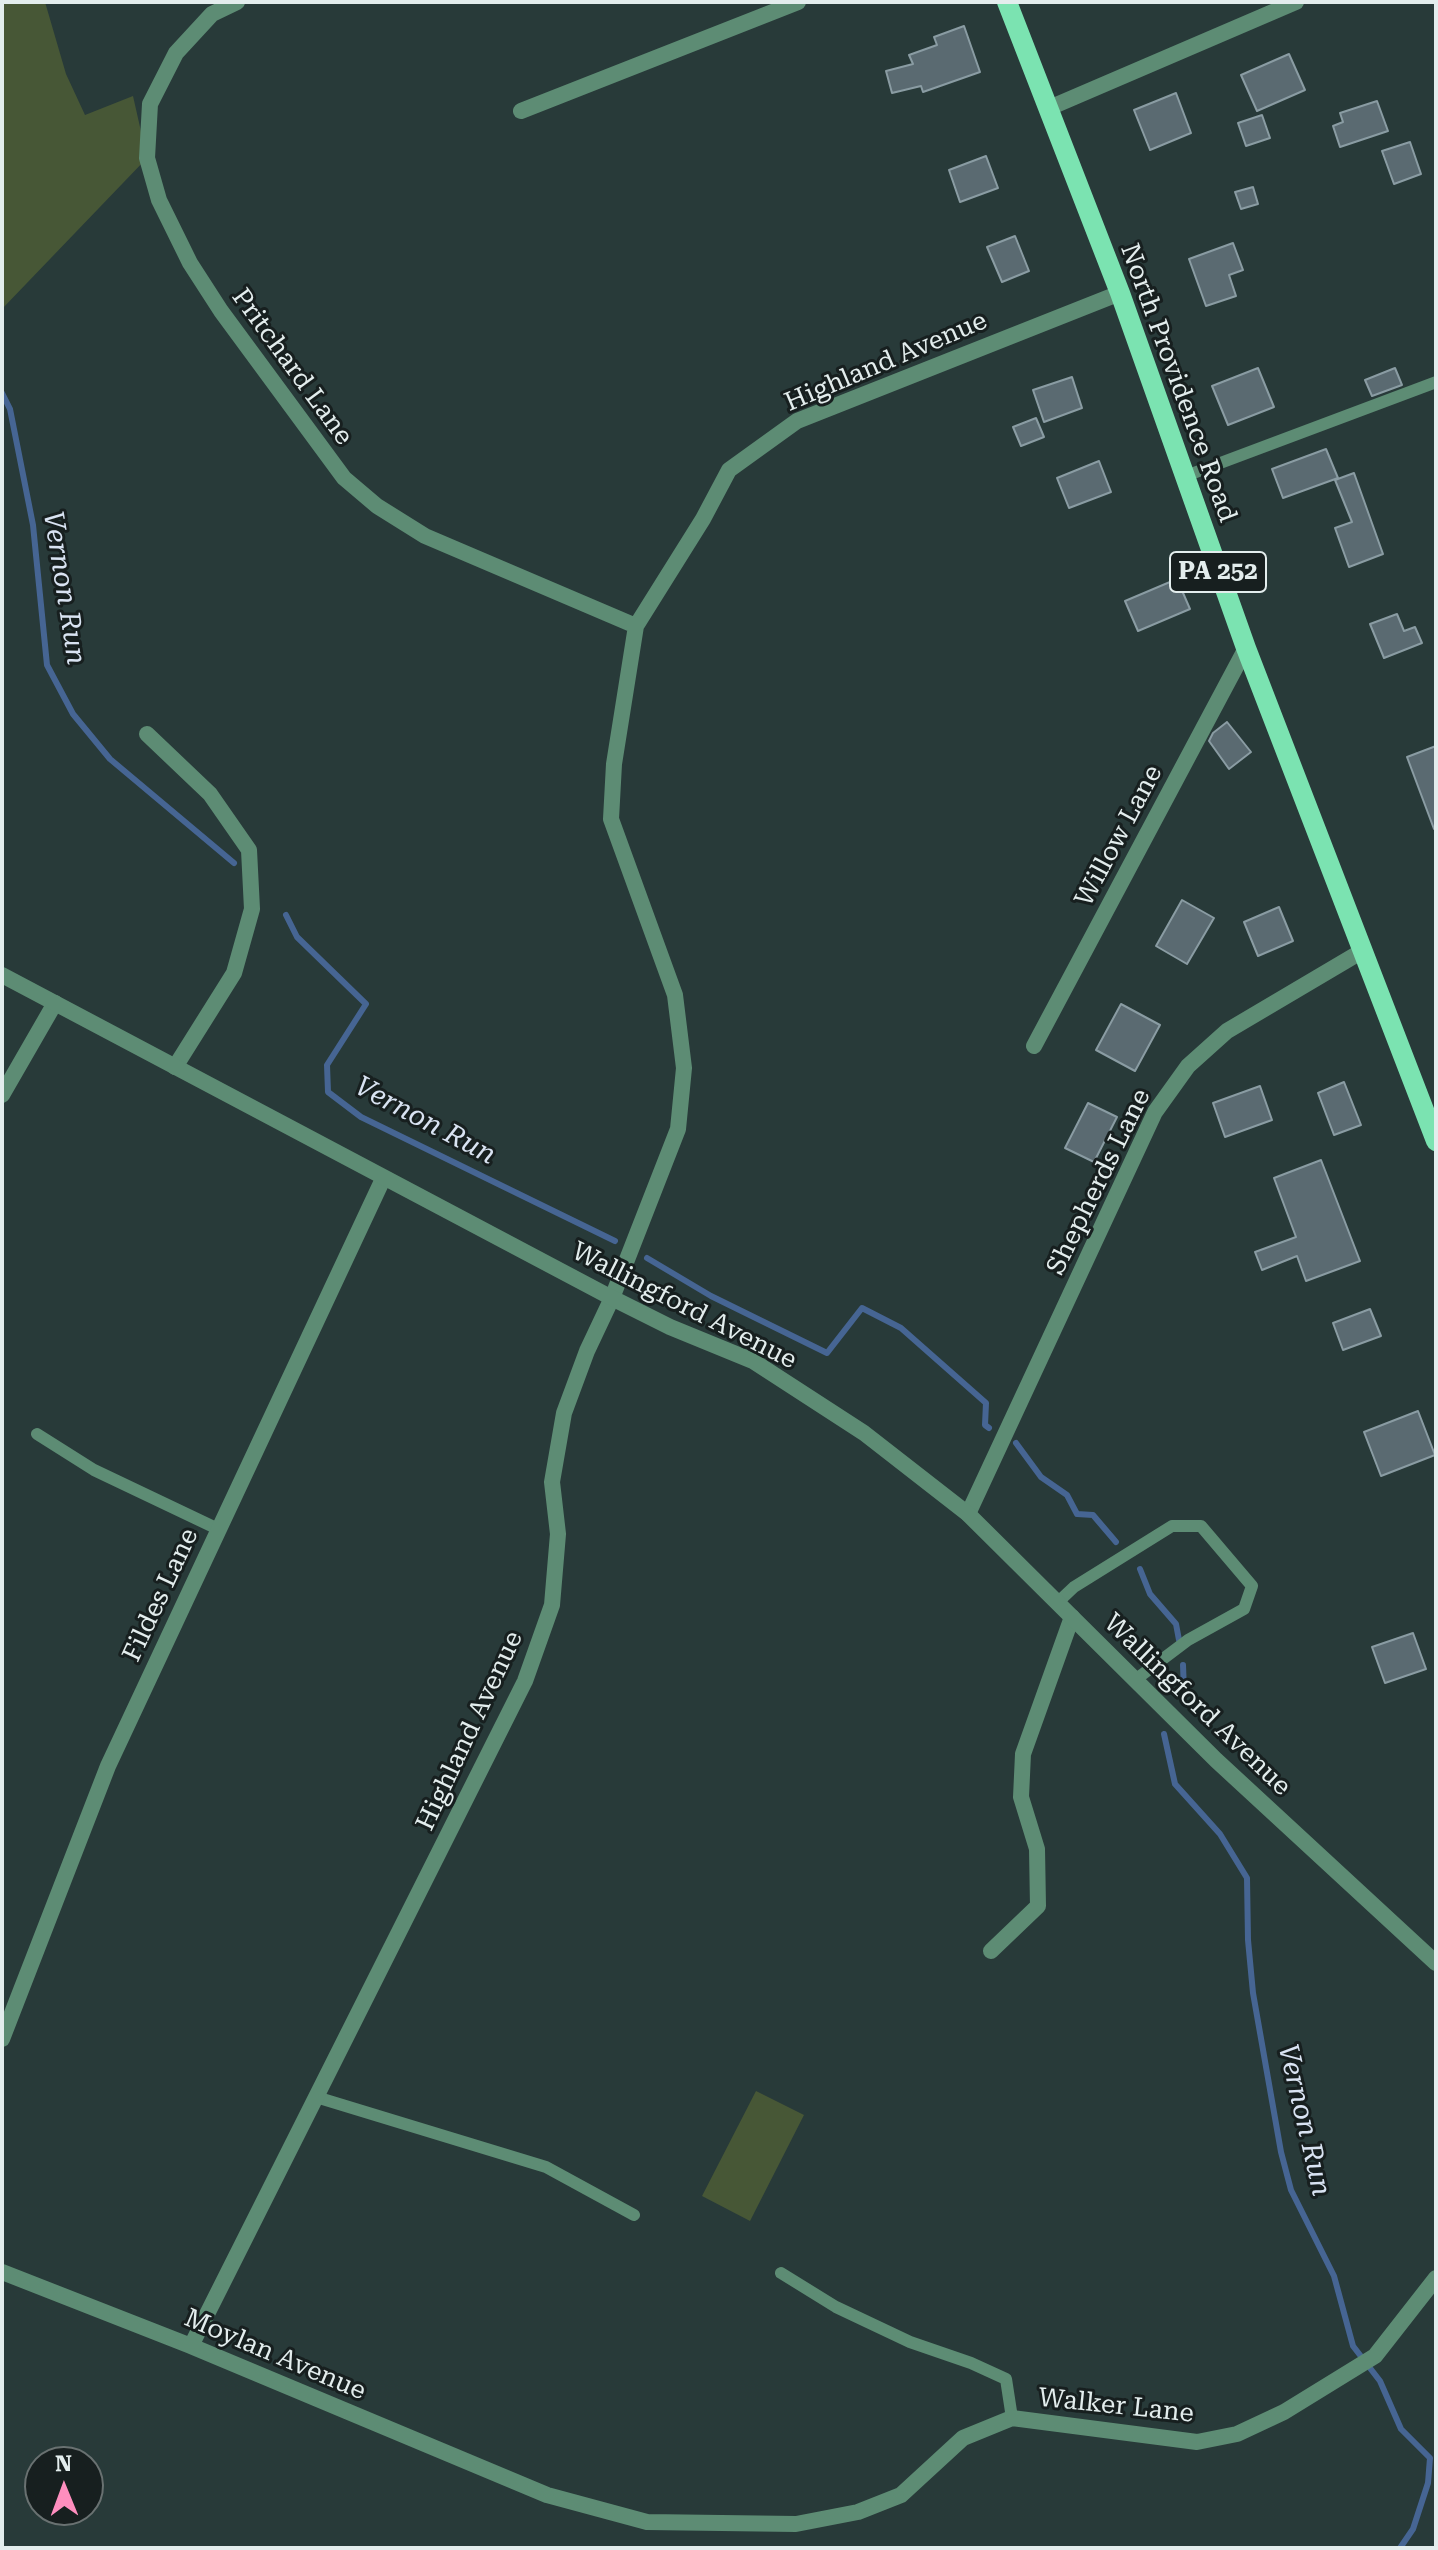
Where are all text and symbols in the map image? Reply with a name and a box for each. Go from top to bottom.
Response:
street label: North Providence Road [1113,240,1243,526]
street label: Pritchard Lane [225,283,359,451]
street label: Highland Avenue [780,305,992,419]
water label: Vernon Run [35,509,93,667]
road number: PA 252 [1170,552,1266,592]
street label: Willow Lane [1069,760,1169,912]
water label: Vernon Run [349,1070,501,1172]
street label: Shepherds Lane [1041,1084,1157,1280]
street label: Wallingford Avenue [566,1236,802,1376]
street label: Fildes Lane [117,1523,205,1667]
street label: Wallingford Avenue [1097,1608,1297,1802]
street label: Highland Avenue [410,1626,530,1836]
water label: Vernon Run [1270,2041,1338,2199]
street label: Moylan Avenue [180,2303,370,2407]
street label: Walker Lane [1037,2382,1195,2430]
north arrow [24,2446,104,2526]
text: N [55,2451,72,2476]

